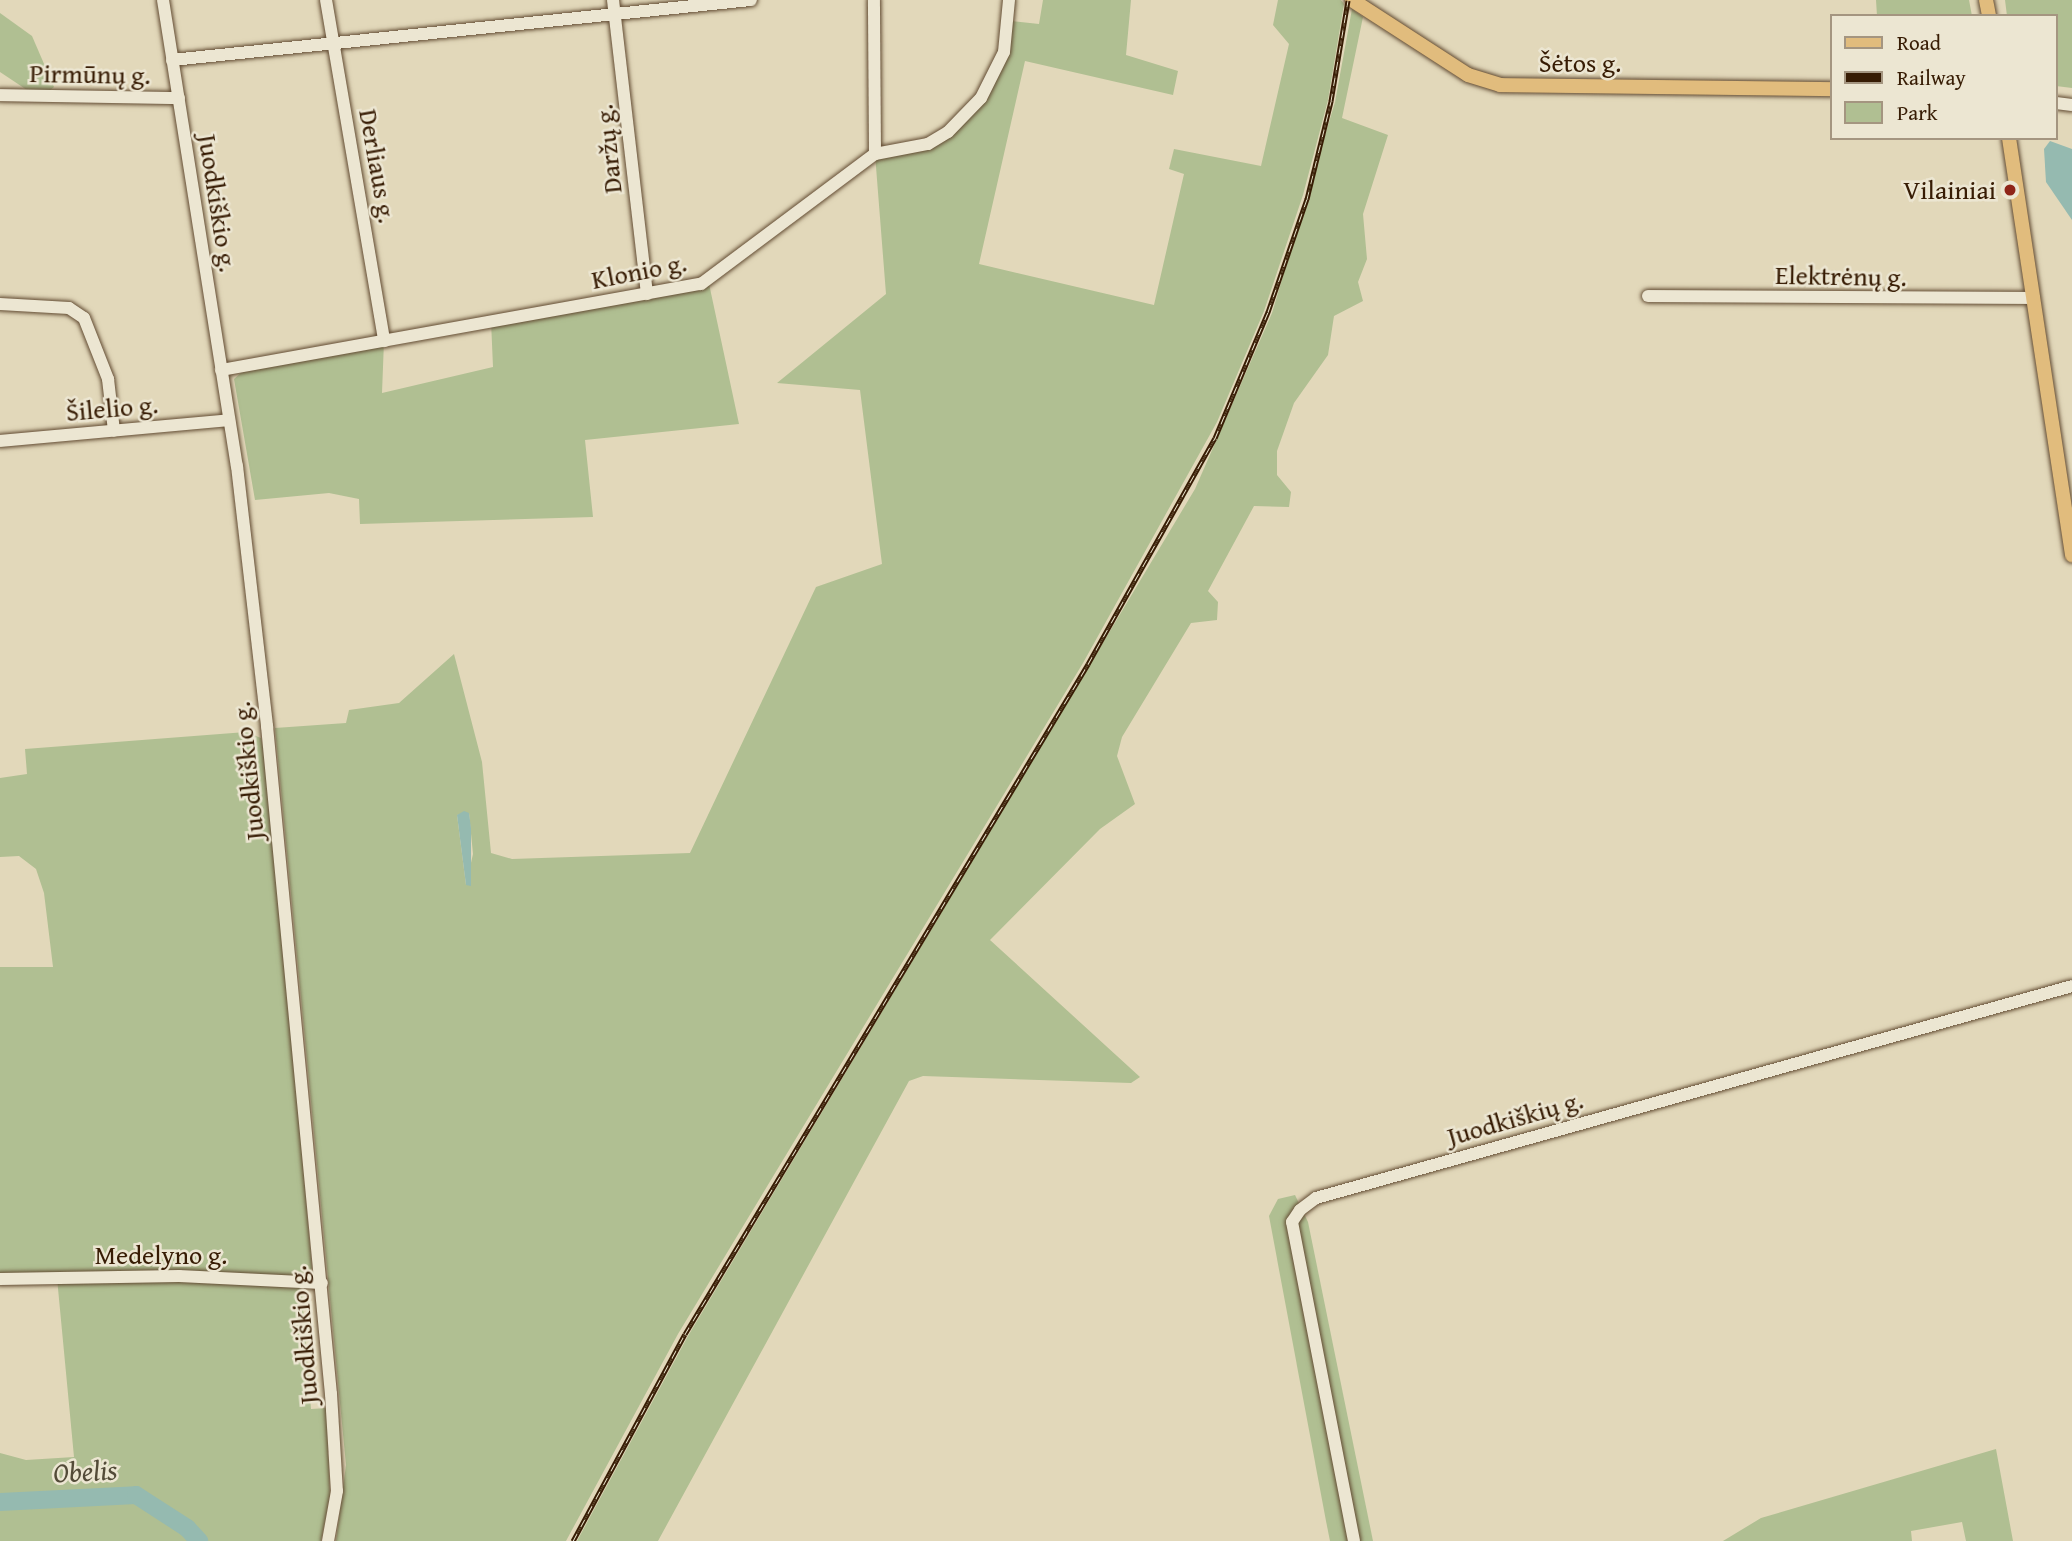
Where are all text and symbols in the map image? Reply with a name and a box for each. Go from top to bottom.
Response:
legend [1830,14,2058,140]
text: Road [1897,27,1941,58]
street label: Šėtos g. [1539,47,1621,79]
street label: Pirmūnų g. [29,57,151,91]
text: Railway [1897,62,1966,93]
text: Park [1897,97,1938,128]
street label: Daržų g. [588,103,628,195]
street label: Derliaus g. [353,107,403,225]
street label: Juodkiškio g. [192,132,244,274]
place label: Vilainiai [1903,174,1996,206]
marker: Vilainiai [2002,182,2018,198]
street label: Klonio g. [589,247,689,295]
street label: Elektrėnų g. [1775,259,1907,293]
street label: Šilelio g. [65,388,159,428]
street label: Juodkiškio g. [225,700,271,842]
street label: Juodkiškių g. [1444,1084,1586,1152]
street label: Medelyno g. [95,1239,227,1271]
street label: Juodkiškio g. [281,1264,325,1406]
water label: Obelis [52,1453,118,1489]

